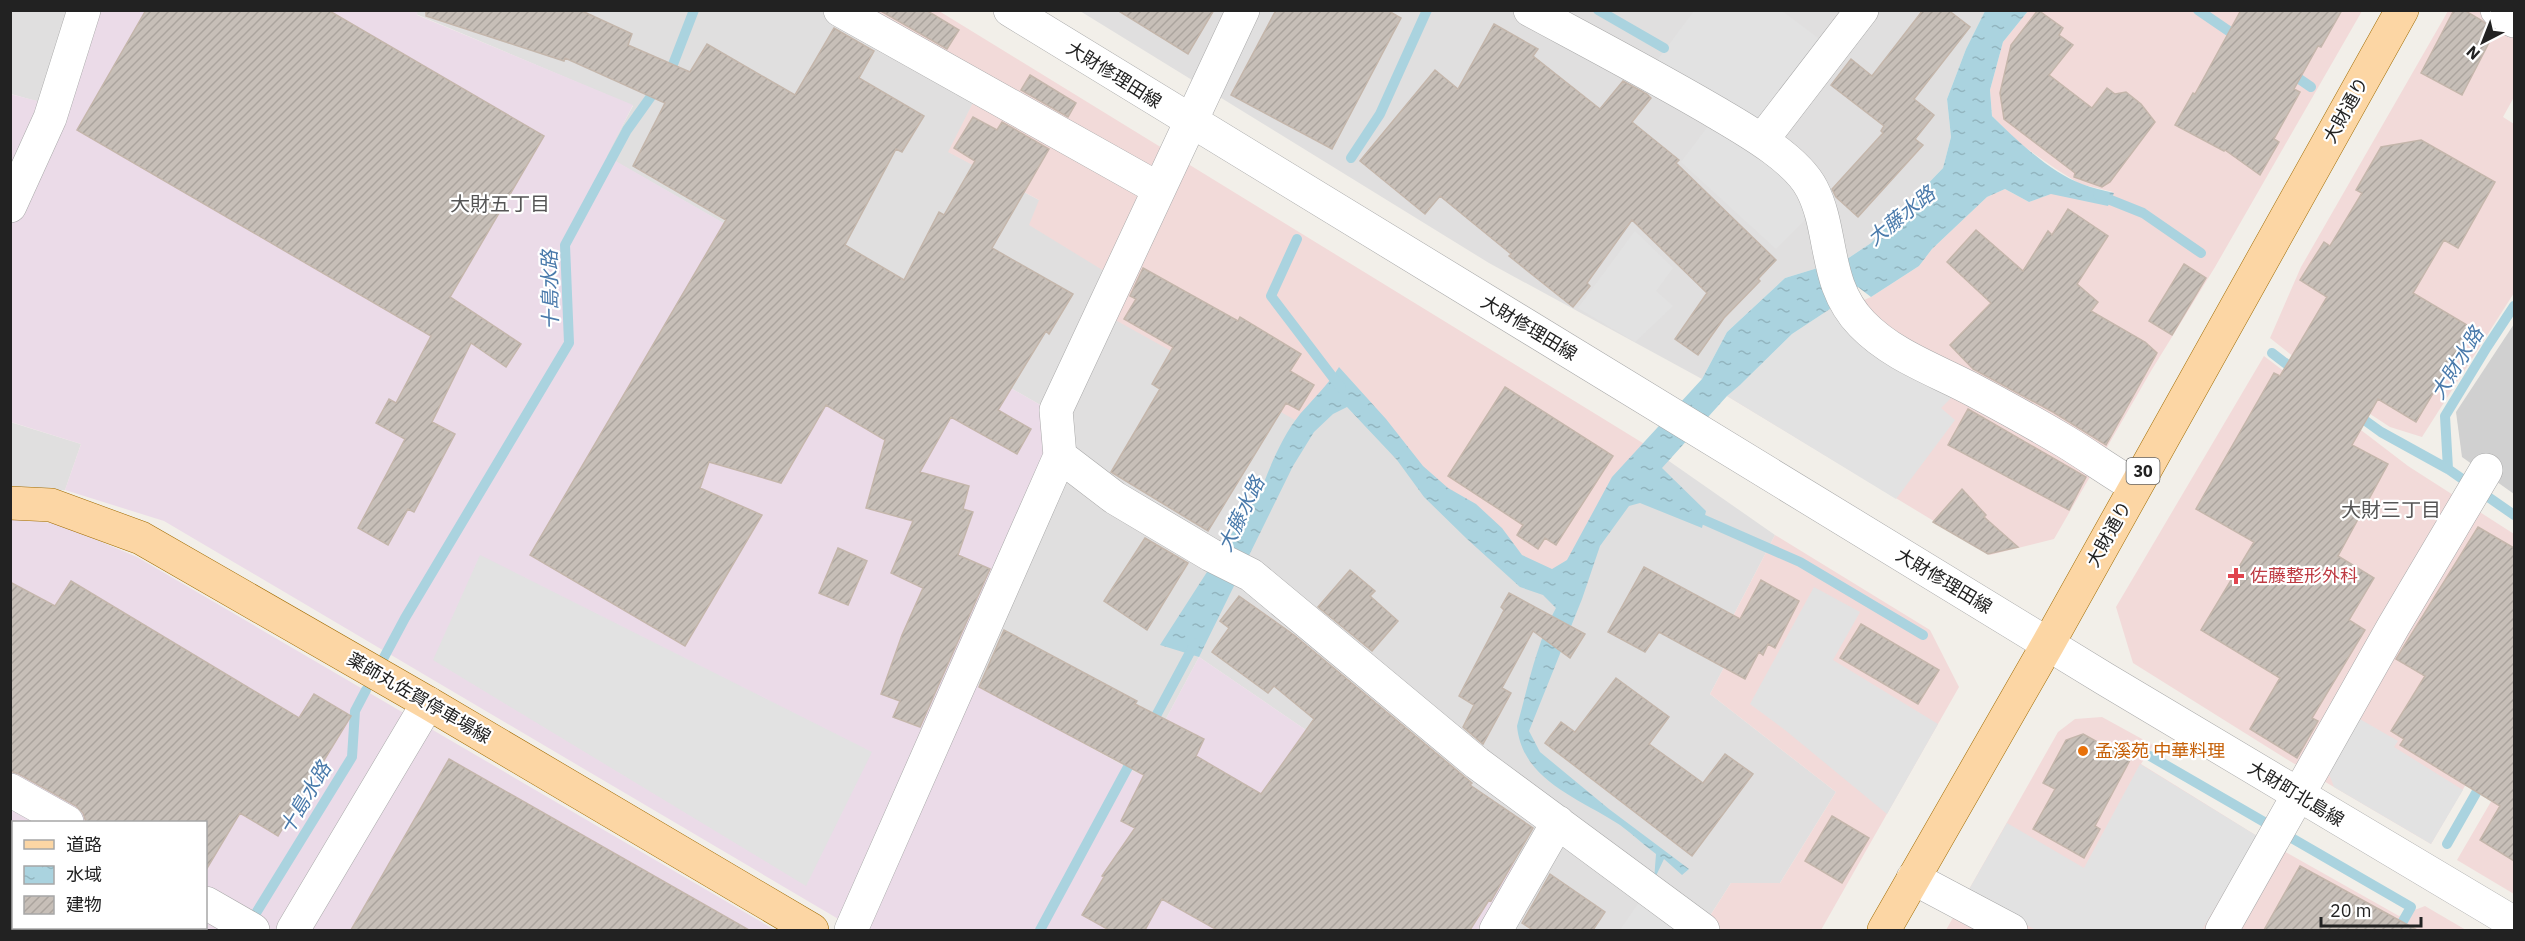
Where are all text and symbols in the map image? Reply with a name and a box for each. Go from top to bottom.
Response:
north arrow [2453,12,2513,72]
street label: 大財修理田線 [1062,36,1166,113]
text: N [2462,42,2484,64]
street label: 大財通り [2318,73,2373,147]
water label: 大藤水路 [1861,179,1942,251]
district label: 大財五丁目 [450,190,550,217]
water label: 十島水路 [535,248,564,330]
street label: 大財修理田線 [1477,290,1581,365]
water label: 大財水路 [2424,320,2490,404]
road number: 30 [2126,458,2160,484]
water label: 大藤水路 [1211,470,1271,556]
district label: 大財三丁目 [2341,496,2441,523]
street label: 大財通り [2081,497,2136,571]
street label: 大財修理田線 [1892,543,1996,618]
place label: 佐藤整形外科 [2250,564,2358,587]
marker: 佐藤整形外科 [2227,567,2245,585]
street label: 薬師丸佐賀停車場線 [343,647,495,748]
place label: 孟溪苑 中華料理 [2095,739,2225,762]
marker: 孟溪苑 中華料理 [2076,744,2090,758]
water label: 十島水路 [272,755,338,839]
street label: 大財町北島線 [2244,756,2348,831]
legend [12,821,207,929]
text: 道路 [66,833,102,856]
text: 水域 [66,863,102,886]
scale bar [2321,890,2422,928]
text: 建物 [66,893,102,916]
text: 20 m [2330,899,2372,922]

